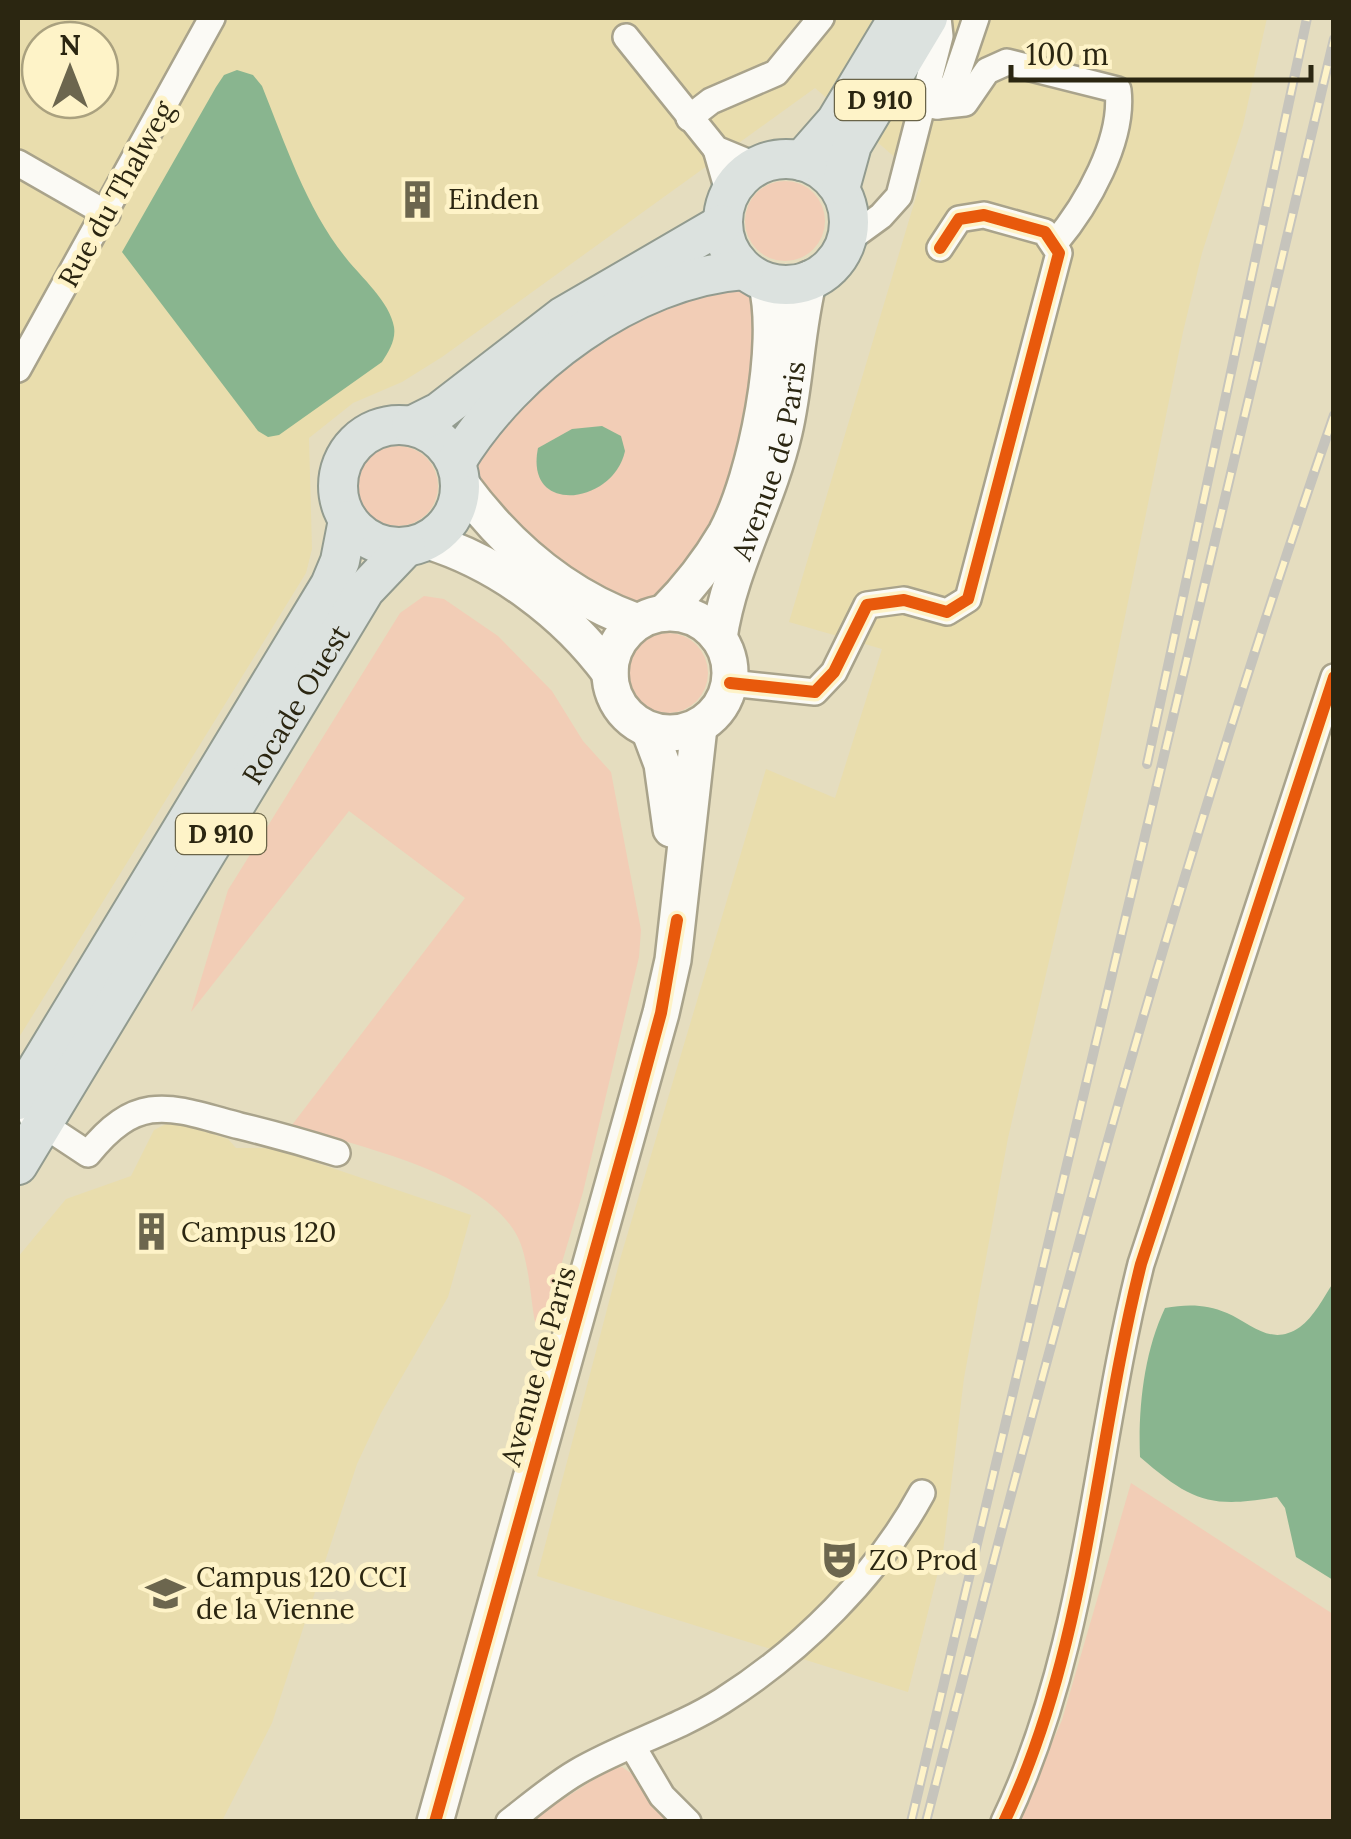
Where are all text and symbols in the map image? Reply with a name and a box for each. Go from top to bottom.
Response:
north arrow [20,20,120,120]
scale bar [1011,20,1311,82]
text: N [59,27,81,63]
text: 100 m [1026,35,1109,73]
road number: D 910 [835,80,925,120]
street label: Rue du Thalweg [50,94,182,293]
building icon: Einden [397,178,439,220]
place label: Einden [448,181,539,217]
street label: Avenue de Paris [723,359,813,566]
street label: Rocade Ouest [234,618,358,791]
road number: D 910 [176,814,266,854]
building icon: Campus 120 [130,1211,172,1253]
place label: Campus 120 [181,1214,336,1250]
street label: Avenue de Paris [492,1262,584,1471]
theatre icon: ZO Prod [818,1539,860,1581]
place label: ZO Prod [869,1542,978,1578]
place label: Campus 120 CCI de la Vienne [196,1559,407,1627]
school or university icon: Campus 120 CCI de la Vienne [145,1572,187,1614]

